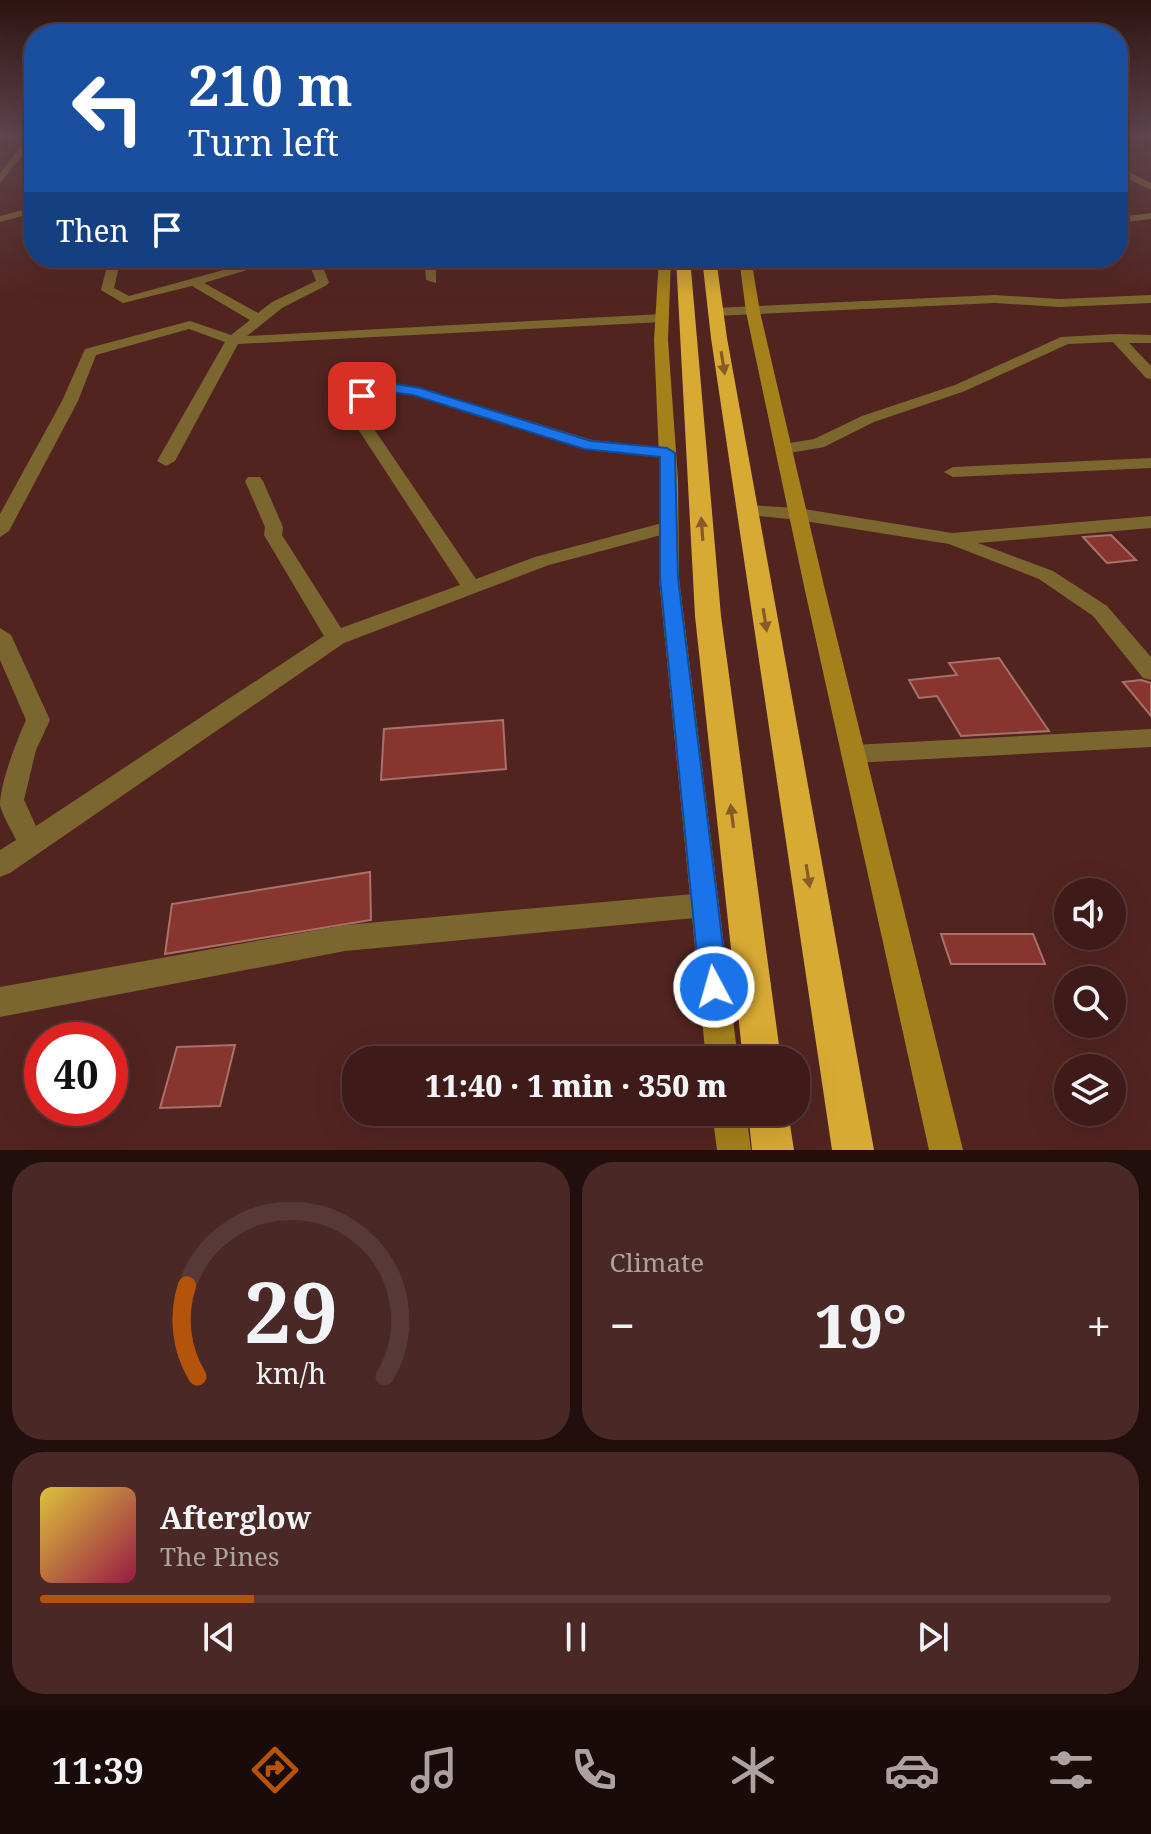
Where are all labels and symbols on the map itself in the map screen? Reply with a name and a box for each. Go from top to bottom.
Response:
one-way arrow [717,351,729,376]
pin [328,362,396,430]
one-way arrow [695,516,708,541]
one-way arrow [760,607,772,632]
one-way arrow [726,803,739,828]
one-way arrow [802,864,814,889]
position arrow [672,945,756,1029]
speed limit sign: 40 [24,1022,128,1126]

